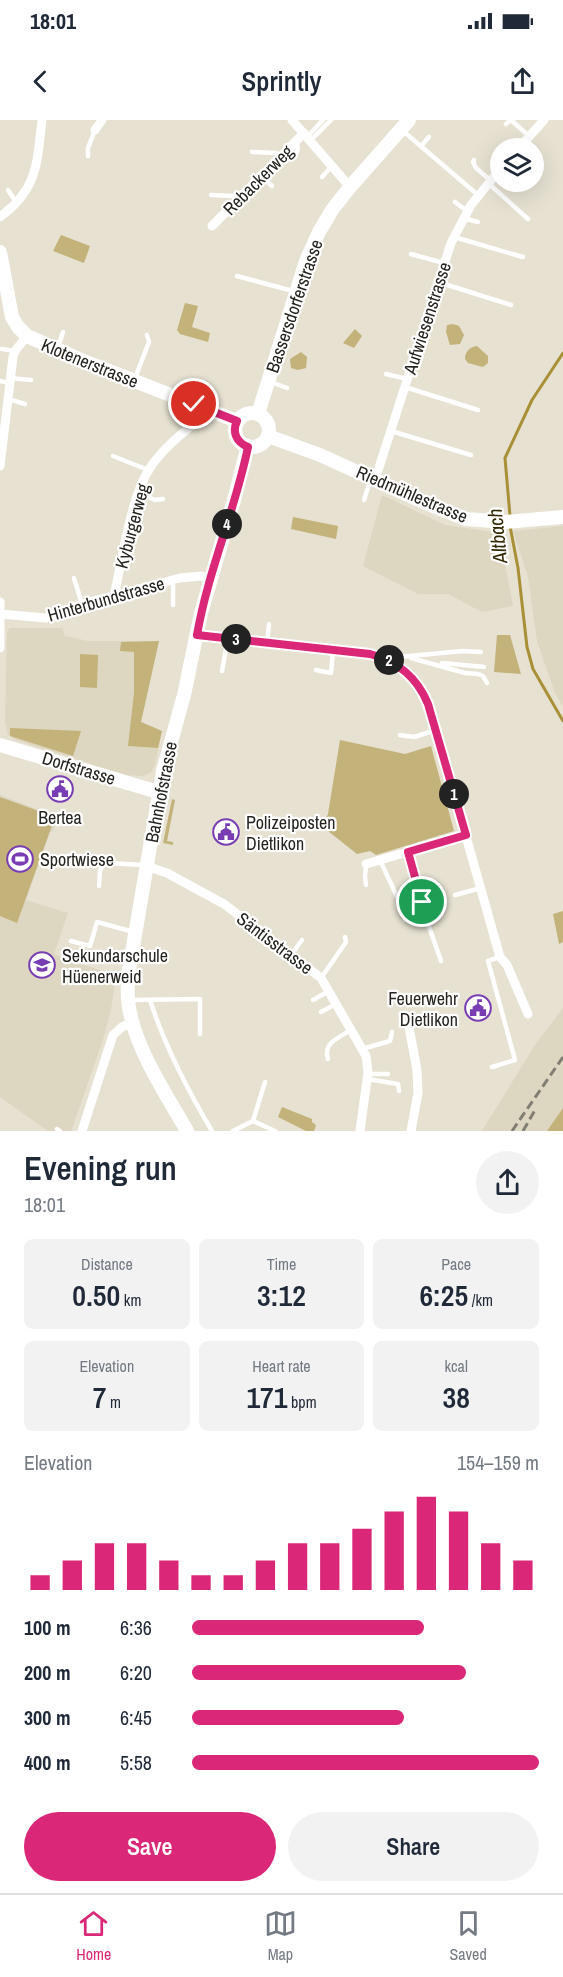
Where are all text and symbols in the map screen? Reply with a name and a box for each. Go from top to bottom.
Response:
text: 18:01 [30,6,76,36]
text: Sprintly [242,63,321,99]
icon: back [24,65,57,98]
icon: share [506,65,539,98]
map controls [490,138,544,192]
button: layers [490,138,544,192]
street label: Rebackerweg [217,139,299,221]
street label: Bassersdorferstrasse [259,236,329,376]
street label: Aufwiesenstrasse [397,259,457,378]
street label: Klotenerstrasse [38,332,142,394]
pin [168,378,219,429]
icon: check [177,387,210,420]
street label: Riedmühlestrasse [352,459,472,529]
street label: Kyburgerweg [109,480,156,571]
water label: Altbach [481,507,513,566]
pin: 4 [212,509,242,539]
text: 4 [223,513,231,535]
street label: Hinterbundstrasse [45,570,167,628]
pin: 3 [221,624,251,654]
text: 3 [232,628,240,650]
pin: 2 [374,645,404,675]
text: 2 [385,649,393,671]
street label: Bahnhofstrasse [139,739,183,845]
street label: Dorfstrasse [39,745,119,791]
public building icon: Bertea [45,774,75,804]
pin: 1 [439,779,469,809]
text: 1 [450,783,458,805]
place label: Bertea [38,805,82,830]
place label: Polizeiposten Dietlikon [246,810,335,856]
public building icon: Polizeiposten Dietlikon [211,817,241,847]
sports icon: Sportwiese [5,844,35,874]
place label: Sportwiese [40,847,114,872]
pin [396,876,447,927]
icon: arrive [405,885,438,918]
street label: Säntisstrasse [232,906,318,980]
place label: Sekundarschule Hüenerweid [62,943,168,989]
school or university icon: Sekundarschule Hüenerweid [27,950,57,980]
place label: Feuerwehr Dietlikon [388,986,458,1032]
public building icon: Feuerwehr Dietlikon [463,993,493,1023]
text: Evening run [24,1146,177,1190]
button: share [476,1151,539,1214]
text: 18:01 [24,1191,65,1218]
text: Distance [81,1253,133,1275]
text: Time [267,1253,296,1275]
text: Pace [441,1253,471,1275]
text: 0.50 [72,1275,120,1315]
text: 3:12 [257,1275,306,1315]
text: 6:25 [419,1275,468,1315]
text: km [120,1289,141,1311]
text: /km [468,1289,493,1311]
text: Elevation [79,1355,134,1377]
text: Heart rate [252,1355,311,1377]
text: kcal [445,1355,468,1377]
text: 7 [93,1377,106,1417]
text: 171 [246,1377,287,1417]
text: 38 [442,1377,470,1417]
text: m [106,1391,121,1413]
text: bpm [287,1391,317,1413]
text: Elevation [24,1449,92,1476]
text: 154–159 m [457,1449,539,1476]
text: 100 m [24,1614,71,1641]
text: 6:36 [120,1614,152,1641]
text: 200 m [24,1659,71,1686]
text: 6:20 [120,1659,152,1686]
text: 300 m [24,1704,71,1731]
text: 6:45 [120,1704,152,1731]
text: 400 m [24,1749,71,1776]
text: 5:58 [120,1749,152,1776]
button: Save [24,1812,276,1881]
button: Share [288,1812,539,1881]
tab: Home [76,1907,111,1965]
tab: Map [264,1907,297,1965]
tab: Saved [449,1907,487,1965]

